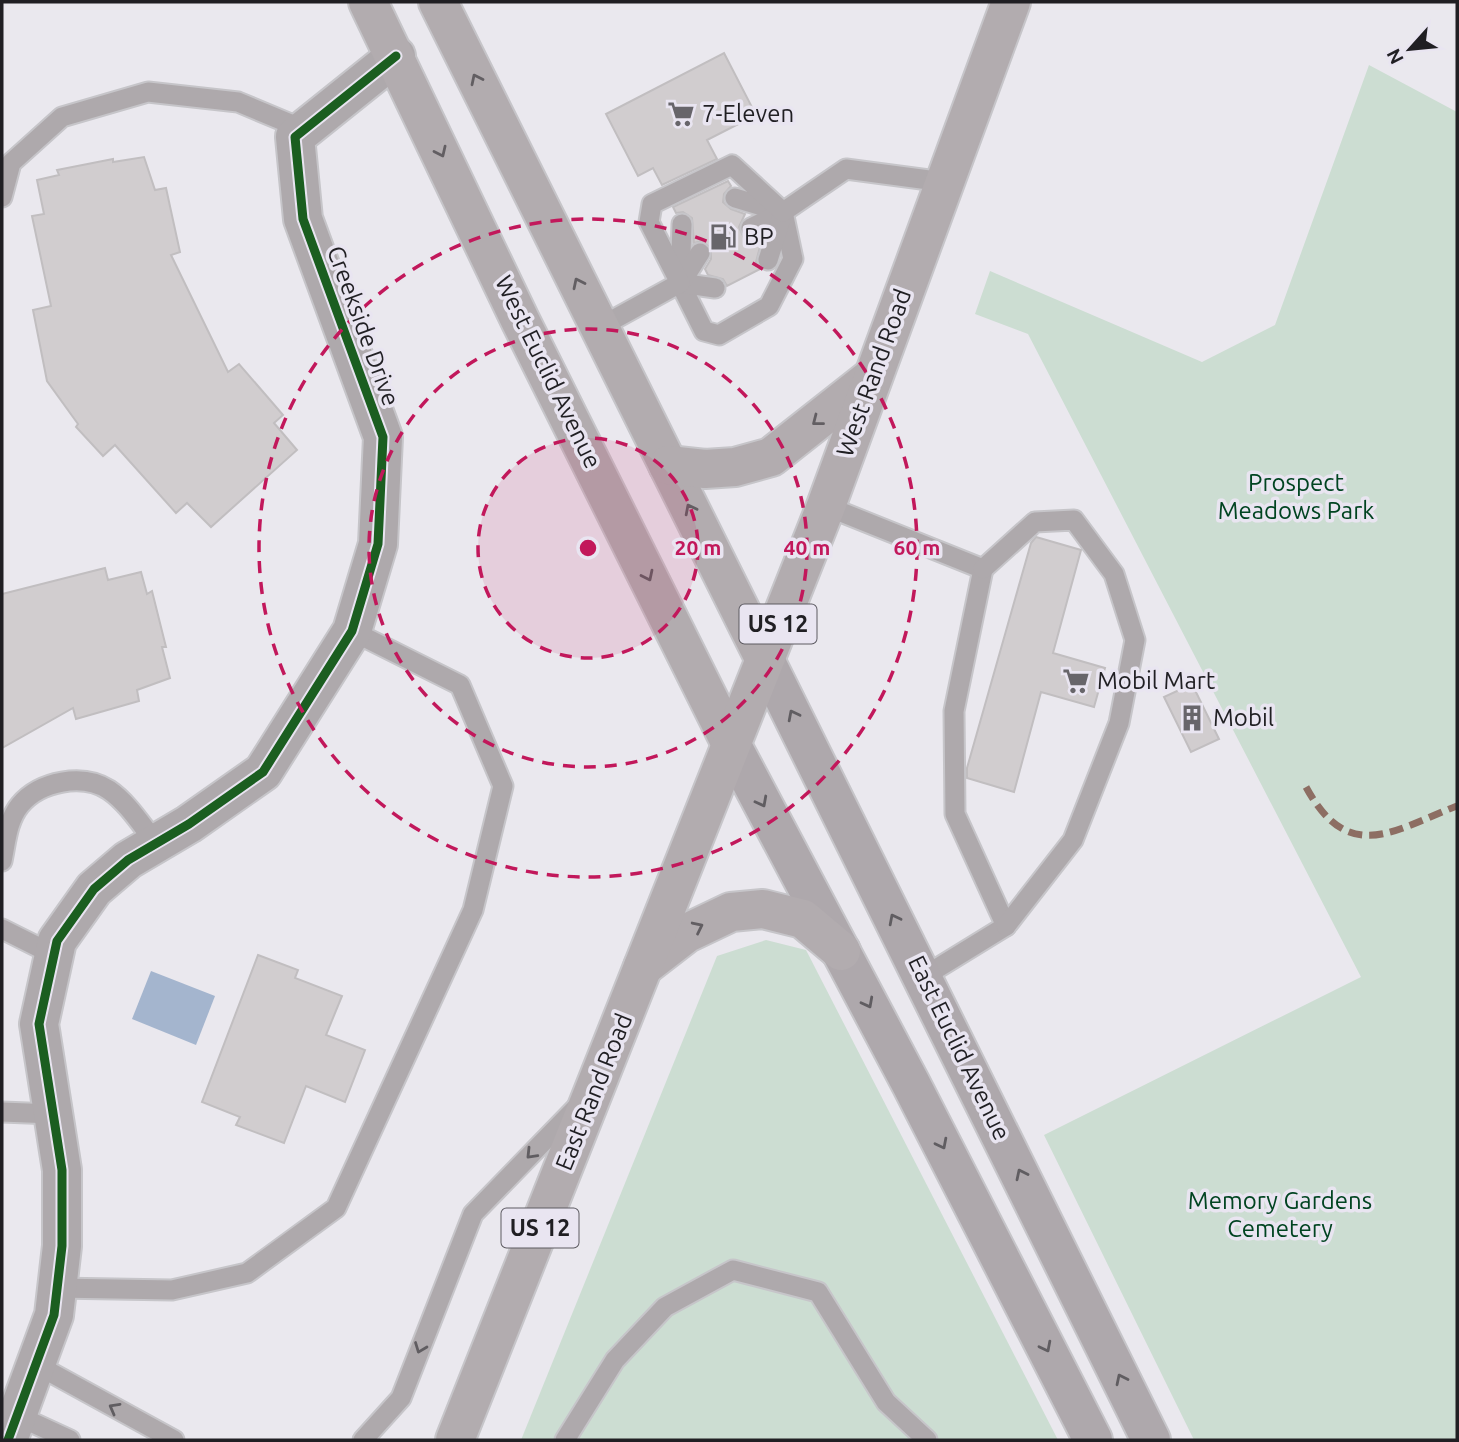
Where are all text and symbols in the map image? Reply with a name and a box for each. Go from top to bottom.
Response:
north arrow [1375,14,1445,84]
text: N [1382,45,1408,68]
one-way arrow [471,74,485,86]
supermarket icon: 7-Eleven [666,99,696,129]
place label: 7-Eleven [702,100,794,127]
one-way arrow [432,145,446,157]
fuel station icon: BP [708,222,738,252]
place label: BP [744,223,774,250]
street label: Creekside Drive [322,242,405,409]
street label: West Euclid Avenue [490,271,607,473]
one-way arrow [572,278,586,290]
street label: West Rand Road [831,285,916,460]
one-way arrow [812,413,824,426]
park label: Prospect Meadows Park [1218,469,1374,524]
one-way arrow [684,504,698,516]
text: 20 m [675,535,721,559]
text: 40 m [784,535,830,559]
text: 60 m [894,535,940,559]
centre of rings [576,536,600,560]
one-way arrow [640,569,654,581]
road number: US 12 [740,604,816,644]
supermarket icon: Mobil Mart [1061,666,1091,696]
place label: Mobil Mart [1097,667,1216,694]
building icon: Mobil [1177,703,1207,733]
place label: Mobil [1213,704,1274,731]
one-way arrow [787,710,801,722]
one-way arrow [753,795,767,807]
one-way arrow [889,914,903,926]
one-way arrow [691,922,703,936]
street label: East Euclid Avenue [903,951,1016,1144]
one-way arrow [860,996,873,1008]
street label: East Rand Road [550,1009,637,1174]
one-way arrow [934,1137,947,1149]
one-way arrow [527,1146,540,1159]
one-way arrow [1016,1169,1030,1181]
park label: Memory Gardens Cemetery [1188,1187,1372,1242]
road number: US 12 [502,1208,578,1247]
one-way arrow [1037,1340,1051,1352]
one-way arrow [415,1341,429,1353]
one-way arrow [1115,1374,1129,1386]
one-way arrow [109,1403,121,1416]

